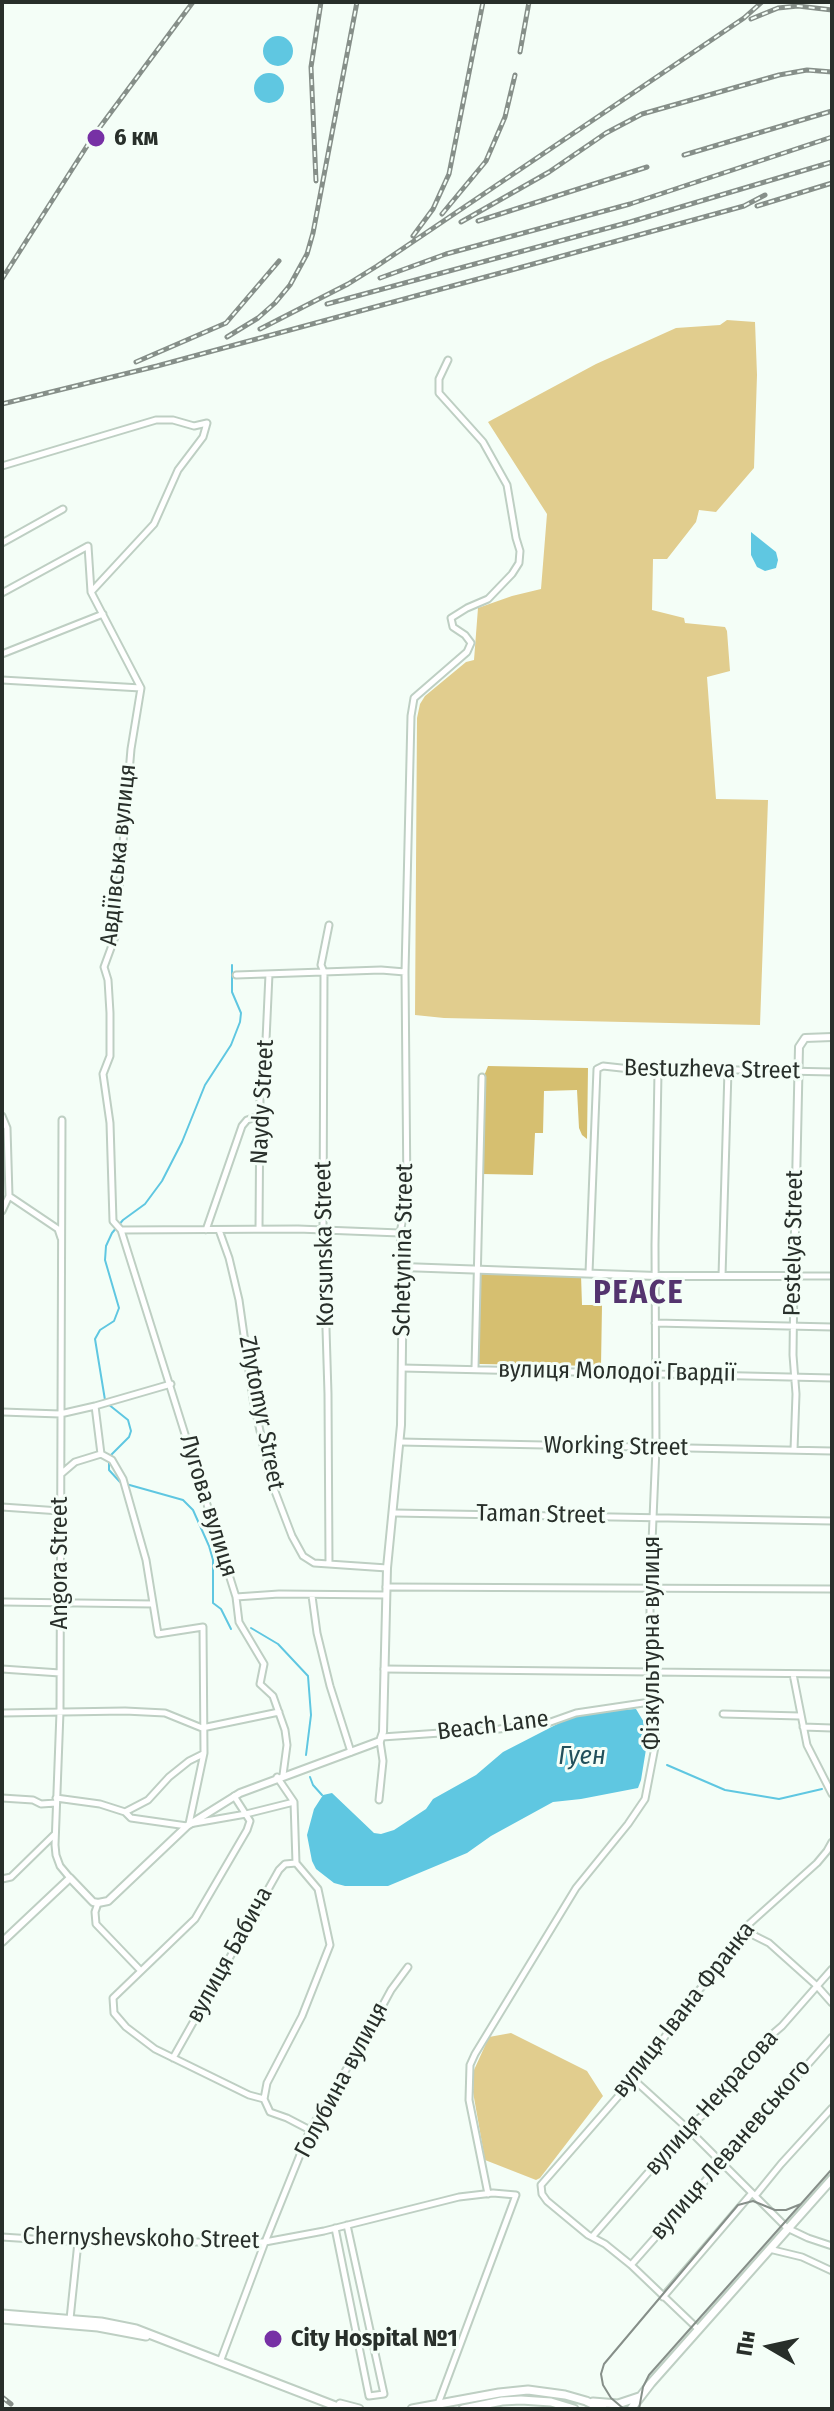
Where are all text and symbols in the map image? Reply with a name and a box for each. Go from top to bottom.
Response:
place label: 6 км [114,124,158,152]
marker: 6 км [85,127,107,149]
street label: Авдіївська вулиця [95,763,143,947]
street label: Naydy Street [245,1039,281,1165]
street label: Bestuzheva Street [624,1054,800,1086]
street label: Korsunska Street [309,1161,341,1327]
street label: Schetynina Street [388,1163,420,1337]
street label: Pestelya Street [778,1170,810,1316]
district label: PEACE [593,1275,685,1313]
street label: Zhytomyr Street [232,1333,290,1493]
street label: вулиця Молодої Гвардії [498,1356,736,1388]
street label: Лугова вулиця [173,1431,243,1581]
street label: Working Street [543,1431,689,1463]
street label: Angora Street [46,1497,74,1629]
street label: Taman Street [476,1499,606,1531]
street label: Фізкультурна вулиця [638,1536,666,1750]
street label: Beach Lane [436,1705,550,1747]
water label: Гуен [558,1741,606,1773]
street label: вулиця Бабича [181,1882,279,2028]
street label: вулиця Івана Франка [606,1916,762,2104]
street label: Голубина вулиця [289,1997,395,2163]
street label: вулиця Некрасова [639,2024,785,2182]
street label: вулиця Леваневського [645,2054,817,2246]
street label: Chernyshevskoho Street [22,2223,260,2255]
north arrow [730,2307,810,2387]
place label: City Hospital №1 [291,2325,458,2353]
marker: City Hospital №1 [262,2328,284,2350]
text: Пн [731,2329,761,2358]

